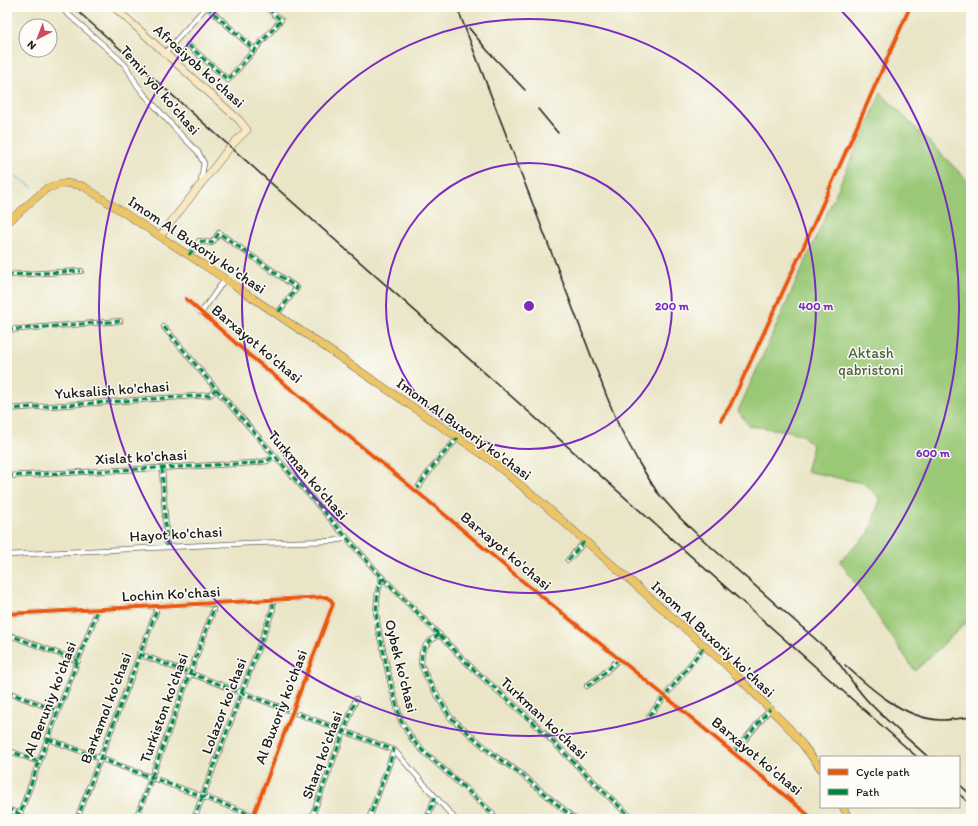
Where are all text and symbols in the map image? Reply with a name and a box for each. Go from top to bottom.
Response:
north arrow [18,18,58,58]
street label: Afrosiyob ko'chasi [150,21,248,111]
text: N [25,38,39,52]
street label: Temir yol ko'chasi [116,41,204,139]
street label: Imom Al Buxoriy ko'chasi [125,192,269,298]
centre of rings [522,299,536,313]
text: 200 m [655,299,690,313]
text: 400 m [799,299,834,313]
street label: Barxayot ko'chasi [208,301,306,387]
park label: Aktash qabristoni [838,344,904,379]
street label: Imom Al Buxoriy ko'chasi [393,374,535,484]
street label: Yuksalish ko'chasi [54,377,170,403]
street label: Turkman ko'chasi [264,427,352,523]
street label: Xislat ko'chasi [95,446,187,468]
text: 600 m [916,446,951,460]
street label: Barxayot ko'chasi [457,508,555,594]
street label: Hayot ko'chasi [129,523,223,545]
street label: Imom Al Buxoriy ko'chasi [648,577,778,701]
street label: Lochin Ko'chasi [121,582,221,606]
street label: Oybek ko'chasi [381,618,421,714]
street label: Al Beruniy ko'chasi [20,639,80,759]
street label: Al Buxoriy ko'chasi [251,647,311,767]
street label: Barkamol ko'chasi [77,650,135,766]
street label: Turkiston ko'chasi [136,651,192,765]
street label: Lolazor ko'chasi [197,655,251,757]
street label: Turkman ko'chasi [497,673,591,763]
street label: Sharq ko'chasi [298,709,346,801]
street label: Barxayot ko'chasi [708,713,806,799]
legend [820,756,960,808]
text: Cycle path [856,765,910,779]
text: Path [856,785,879,799]

